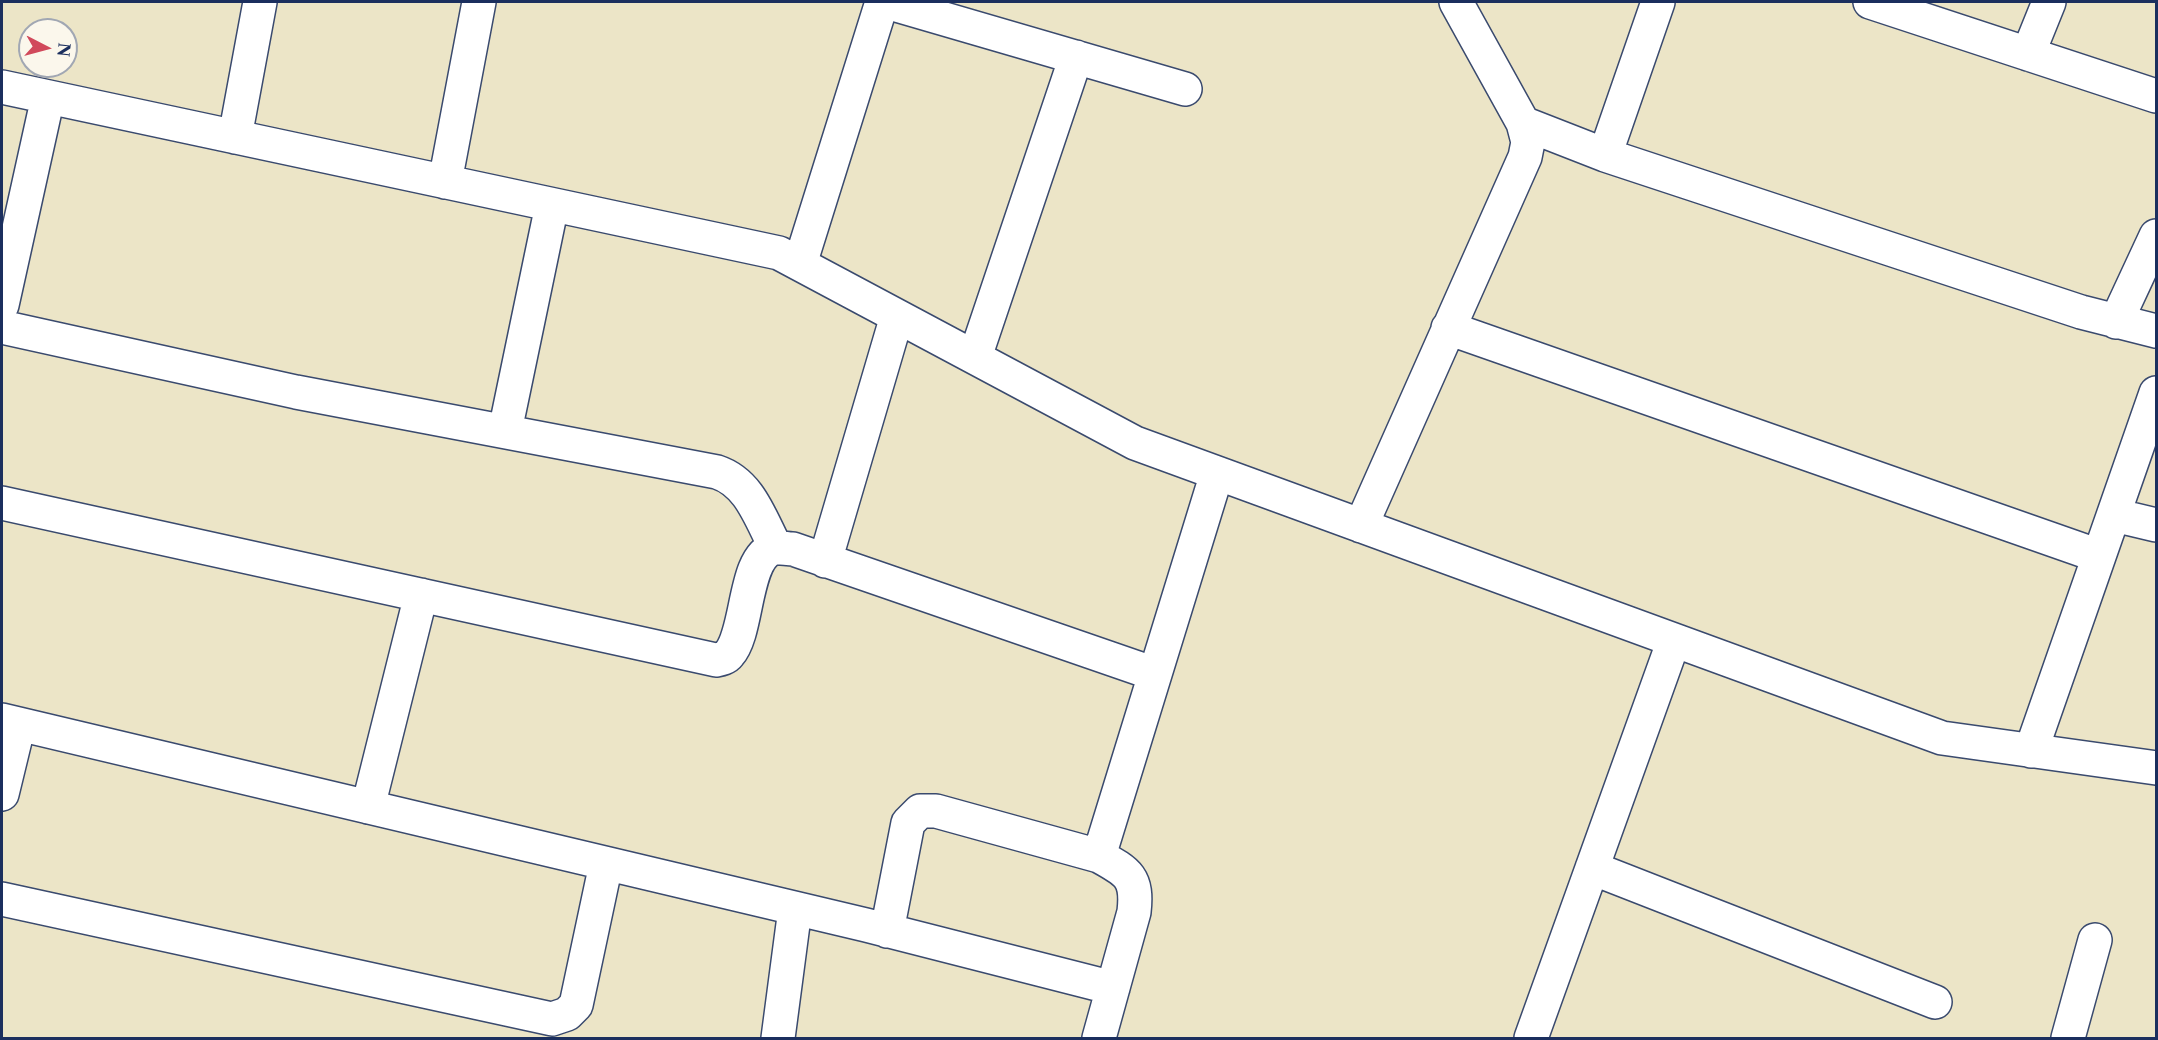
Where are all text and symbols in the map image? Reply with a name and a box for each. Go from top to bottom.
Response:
north arrow [18,18,78,78]
text: N [53,42,75,58]

